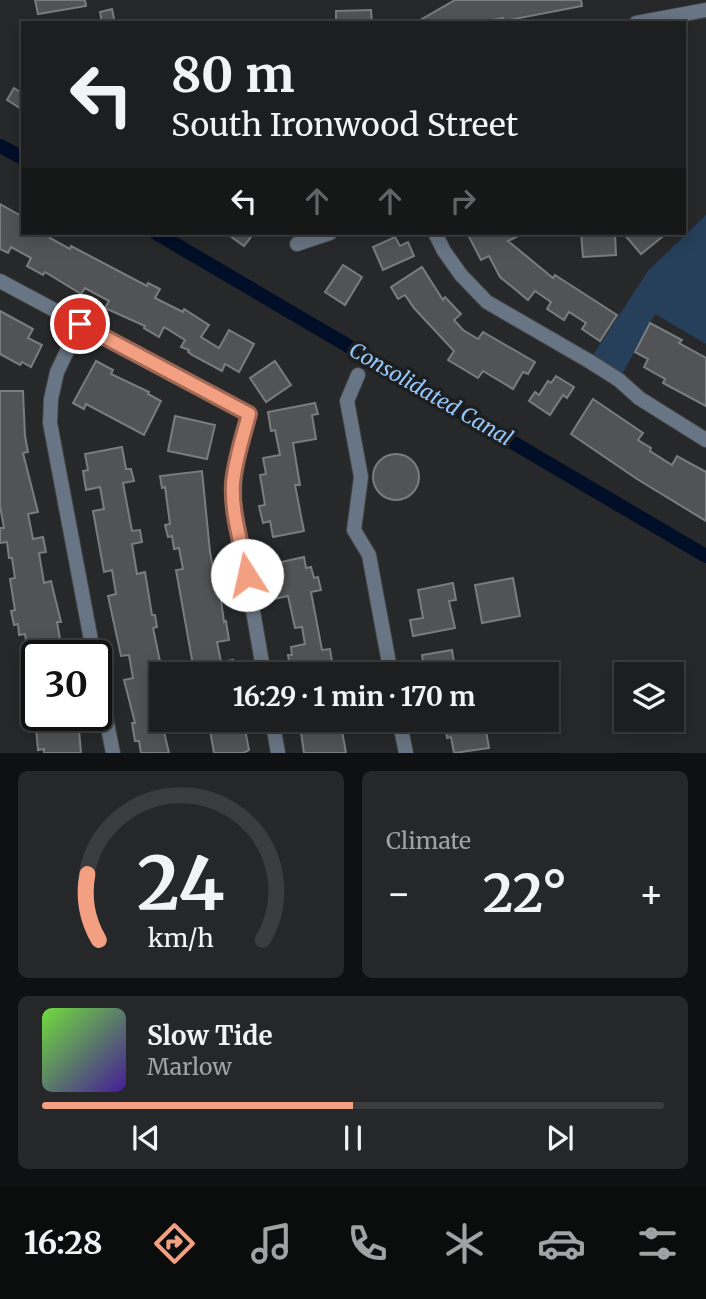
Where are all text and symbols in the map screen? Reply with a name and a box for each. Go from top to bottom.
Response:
text: 80 m [171,44,294,105]
icon: left [56,49,147,140]
text: South Ironwood Street [171,105,518,145]
icon: left [225,182,263,220]
icon: ahead [298,182,336,220]
icon: ahead [371,182,409,220]
icon: right [444,182,482,220]
pin [50,294,110,354]
icon: arrive [61,305,99,343]
water label: Consolidated Canal [344,336,518,452]
position arrow [210,538,284,612]
speed limit sign: 30 [21,640,112,731]
map controls [614,662,684,732]
button: layers [614,662,684,732]
text: 16:29 · 1 min · 170 m [233,680,475,713]
text: Climate [386,826,471,855]
text: 24 [137,839,225,931]
text: 22° [483,861,567,926]
text: − [386,870,411,917]
text: + [639,870,664,917]
text: km/h [148,922,214,954]
text: Slow Tide [147,1019,273,1052]
text: Marlow [147,1052,232,1081]
icon: previous [127,1119,165,1157]
icon: pause [334,1119,372,1157]
icon: next [541,1119,579,1157]
icon: directions [150,1219,199,1268]
icon: music [247,1219,296,1268]
icon: phone [343,1219,392,1268]
icon: climate [440,1219,489,1268]
icon: car [537,1219,586,1268]
icon: filters [633,1219,682,1268]
text: 16:28 [24,1223,103,1263]

